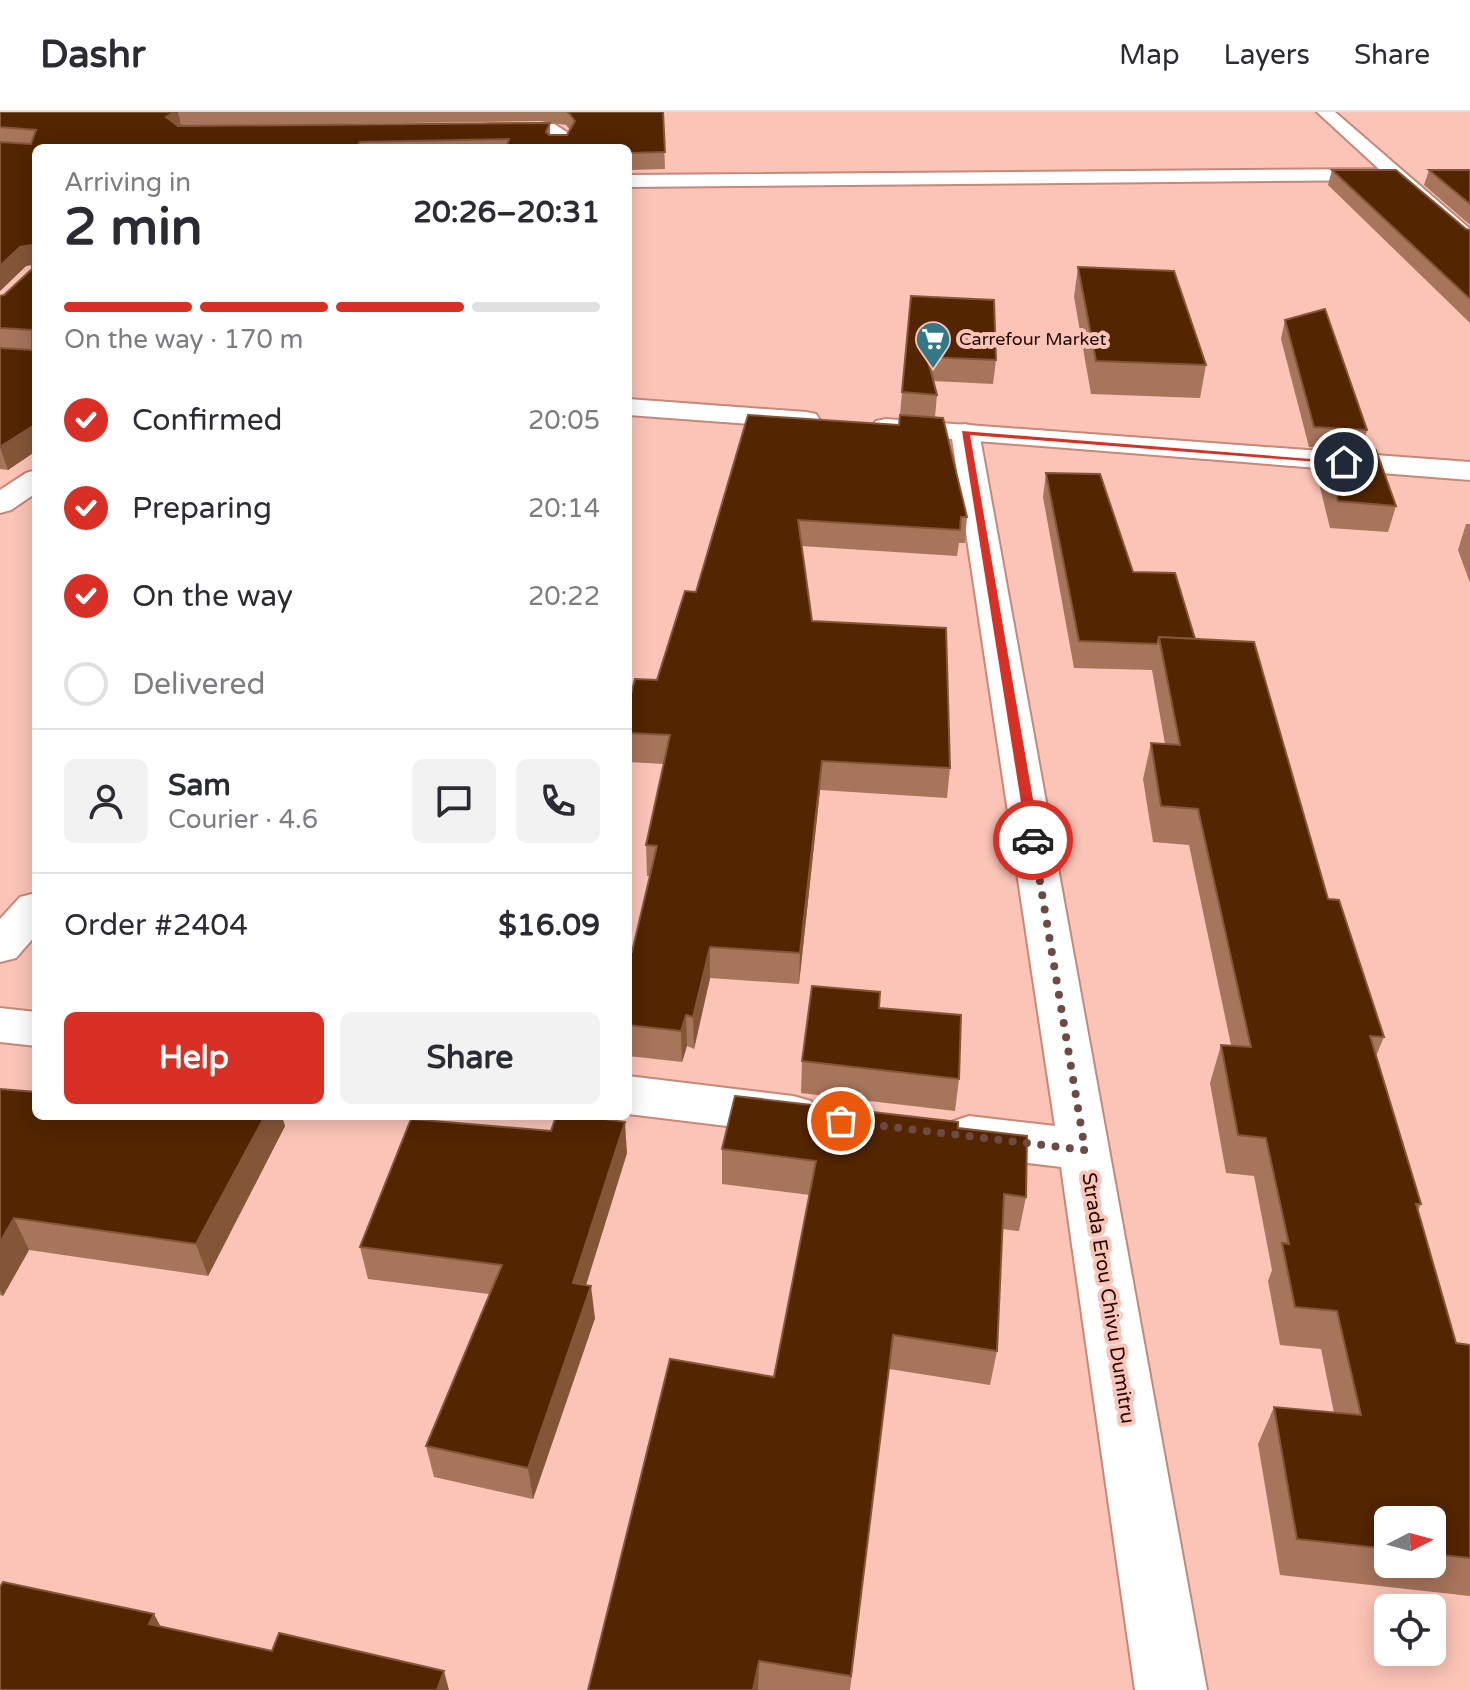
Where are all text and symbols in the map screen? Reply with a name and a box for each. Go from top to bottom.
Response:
text: Dashr [40,32,145,78]
text: Map [1119,38,1180,72]
text: Layers [1224,38,1310,72]
text: Share [1354,38,1430,72]
text: Arriving in [64,167,191,198]
text: 20:26–20:31 [413,194,600,231]
text: 2 min [64,196,203,259]
supermarket icon: Carrefour Market [914,320,952,370]
text: On the way · 170 m [64,324,303,355]
place label: Carrefour Market [959,328,1106,350]
icon: check [64,398,108,442]
text: Confirmed [132,402,283,439]
text: 20:05 [528,405,600,436]
pin [1310,428,1378,496]
icon: home [1322,440,1366,484]
icon: check [64,486,108,530]
text: Preparing [132,490,272,527]
text: 20:14 [528,493,600,524]
icon: check [64,574,108,618]
text: On the way [132,578,293,615]
text: 20:22 [528,581,600,612]
text: Delivered [132,666,266,703]
button: person [64,759,148,843]
button: chat [412,759,496,843]
button: phone [516,759,600,843]
text: Sam [168,767,231,804]
courier [993,800,1073,880]
text: Courier · 4.6 [168,804,318,835]
icon: car [1011,818,1055,862]
text: Order #2404 [64,907,248,944]
text: $16.09 [498,907,600,944]
button: Help [64,1012,324,1104]
button: Share [340,1012,600,1104]
pin [807,1087,875,1155]
icon: bag [819,1099,863,1143]
street label: Strada Erou Chivu Dumitru [1076,1171,1140,1425]
north arrow [1374,1506,1446,1578]
map controls [1374,1506,1446,1666]
button: locate [1374,1594,1446,1666]

